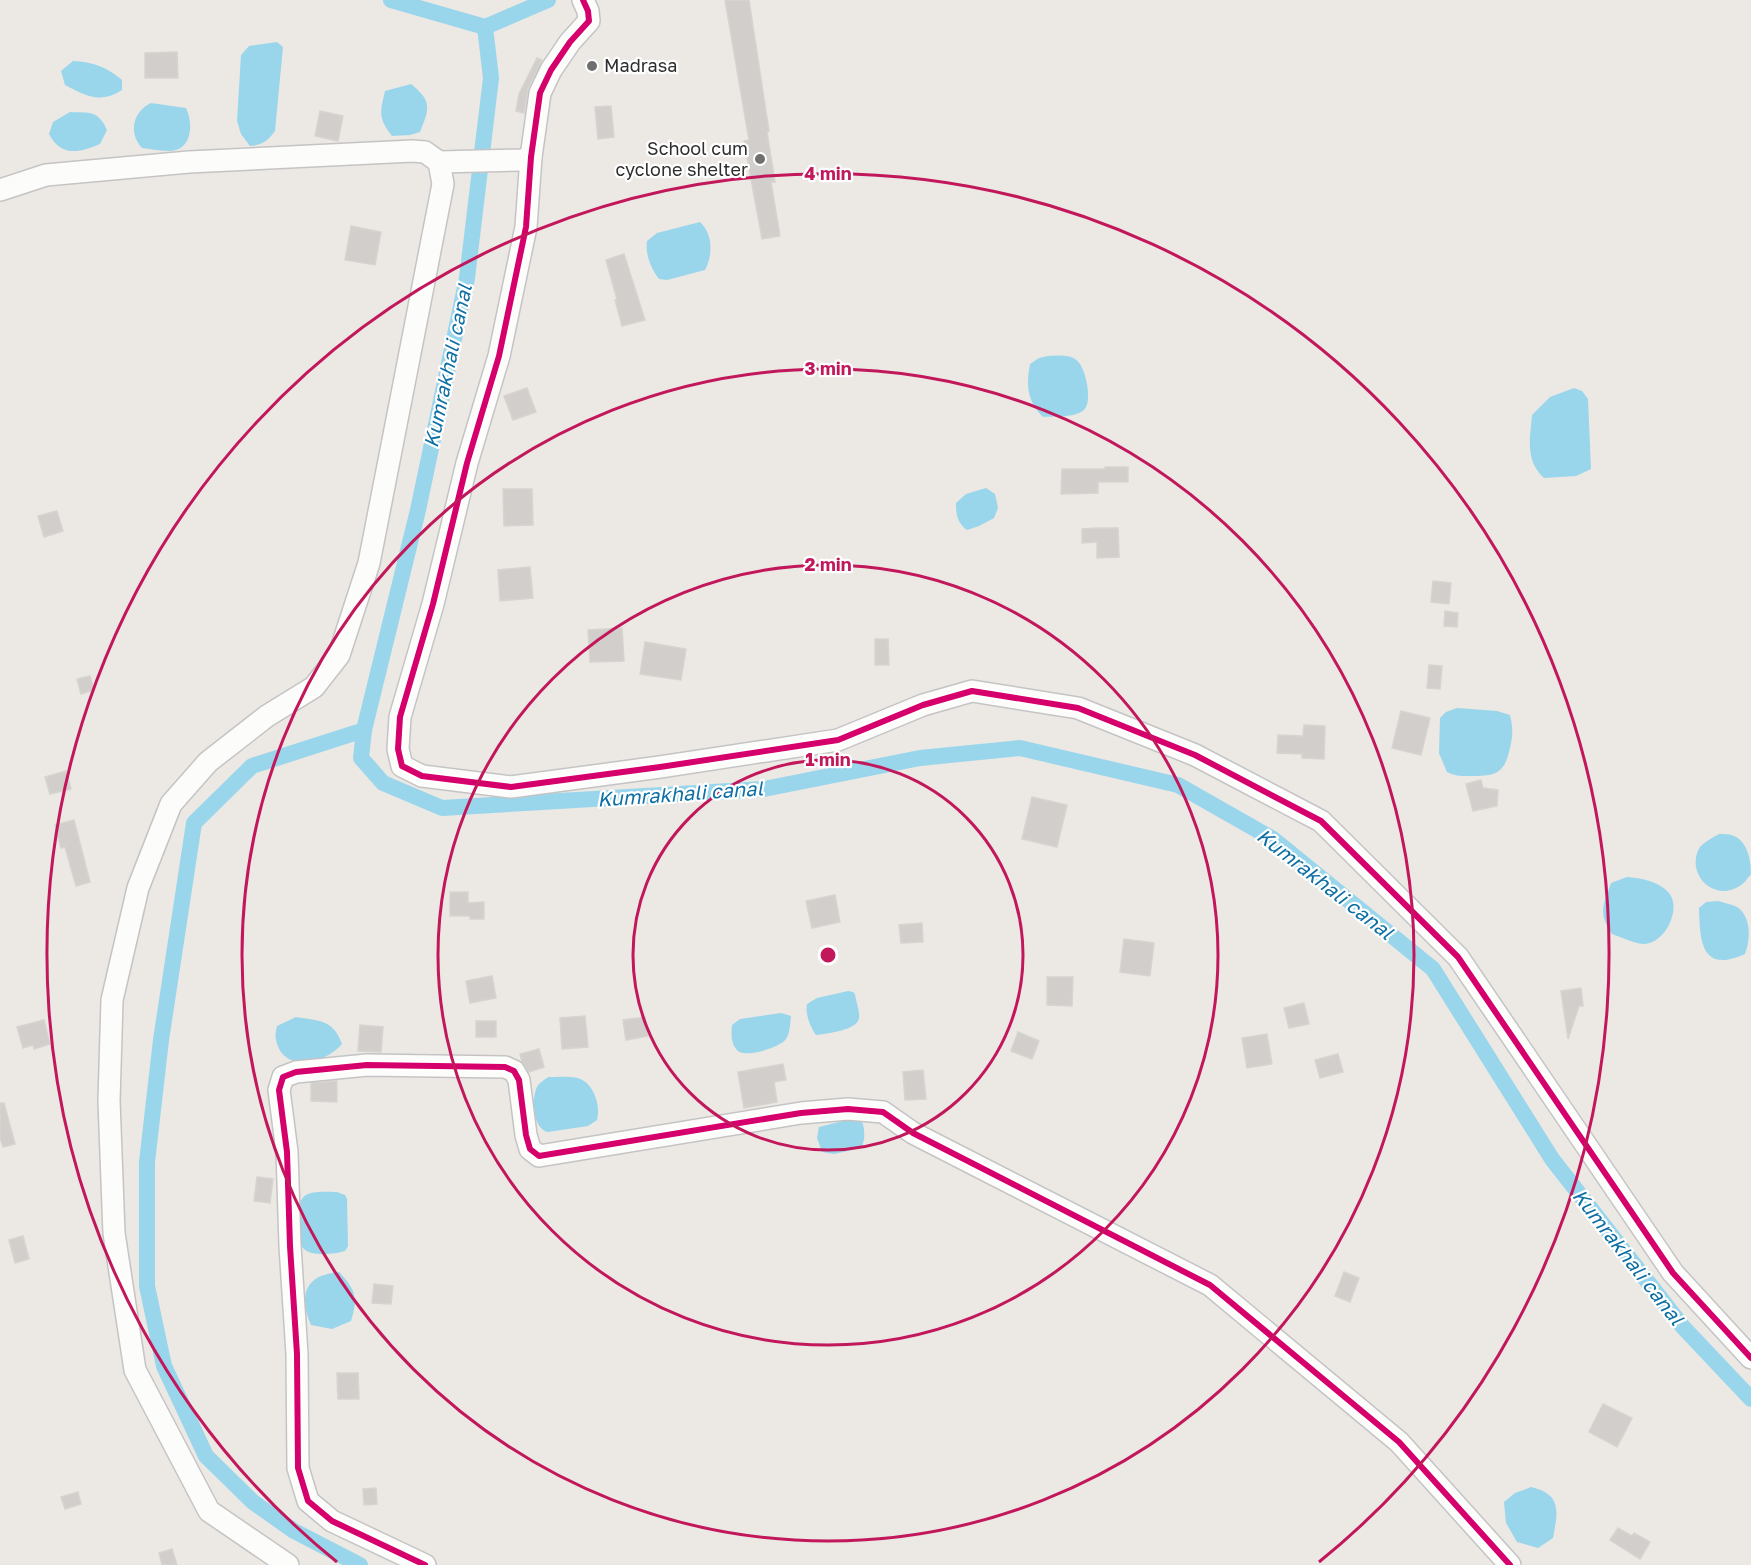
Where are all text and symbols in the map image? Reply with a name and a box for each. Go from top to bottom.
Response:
place label: Madrasa [604,54,677,76]
marker: Madrasa [585,59,599,73]
place label: School cum cyclone shelter [616,137,748,180]
marker: School cum cyclone shelter [753,152,767,166]
text: 4 min [804,162,852,184]
water label: Kumrakhali canal [418,282,476,449]
text: 3 min [804,357,852,379]
text: 2 min [804,553,852,575]
text: 1 min [805,748,851,770]
water label: Kumrakhali canal [596,775,764,811]
water label: Kumrakhali canal [1253,823,1399,944]
centre of rings [818,945,838,965]
water label: Kumrakhali canal [1568,1184,1690,1330]

